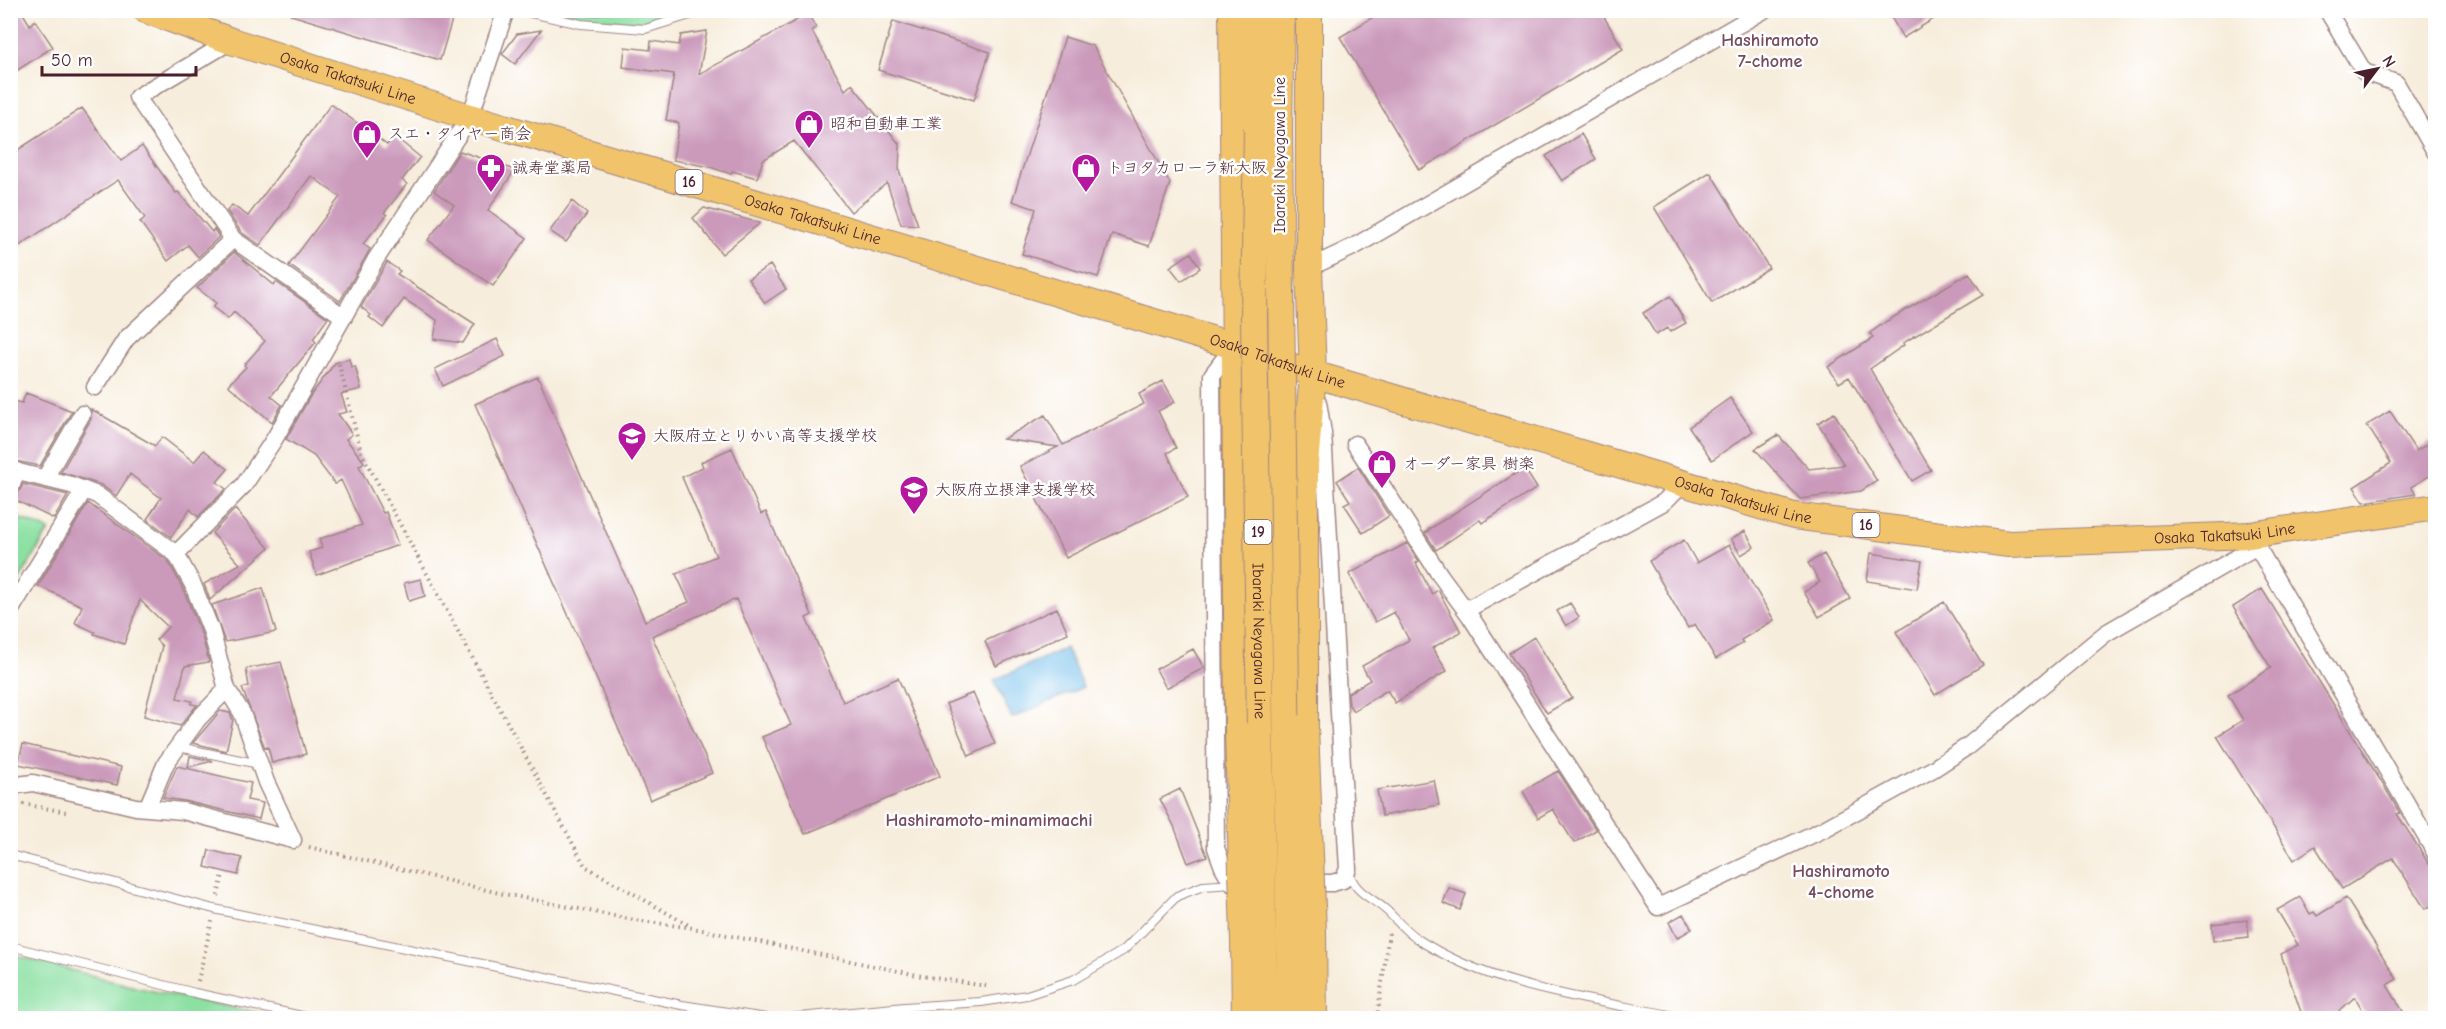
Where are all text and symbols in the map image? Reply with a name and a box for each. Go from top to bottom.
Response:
district label: Hashiramoto 7-chome [1721,30,1819,72]
scale bar [42,39,196,77]
north arrow [2347,39,2407,99]
street label: Osaka Takatsuki Line [277,48,418,108]
text: 50 m [51,50,93,71]
text: N [2378,52,2399,71]
street label: Ibaraki Neyagawa Line [1271,77,1289,233]
shop icon: 昭和自動車工業 [793,108,825,150]
place label: 昭和自動車工業 [830,115,942,133]
shop icon: スエ・タイヤー商会 [351,118,383,160]
place label: スエ・タイヤー商会 [388,125,531,143]
pharmacy icon: 誠寿堂薬局 [475,152,507,194]
shop icon: トヨタカローラ新大阪 [1070,152,1102,194]
place label: 誠寿堂薬局 [512,159,592,177]
place label: トヨタカローラ新大阪 [1107,159,1267,177]
road number: 16 [676,170,702,194]
street label: Osaka Takatsuki Line [742,191,883,249]
street label: Osaka Takatsuki Line [1208,330,1347,392]
school or university icon: 大阪府立とりかい高等支援学校 [616,420,648,462]
place label: 大阪府立とりかい高等支援学校 [653,427,877,445]
shop icon: オーダー家具 樹楽 [1366,448,1398,490]
place label: オーダー家具 樹楽 [1403,455,1534,473]
street label: Osaka Takatsuki Line [1672,472,1813,527]
school or university icon: 大阪府立摂津支援学校 [898,474,930,516]
place label: 大阪府立摂津支援学校 [935,481,1095,499]
road number: 16 [1852,513,1880,537]
street label: Osaka Takatsuki Line [2154,519,2297,548]
road number: 19 [1244,520,1272,544]
street label: Ibaraki Neyagawa Line [1249,563,1269,719]
district label: Hashiramoto-minamimachi [885,810,1093,831]
district label: Hashiramoto 4-chome [1792,861,1890,903]

